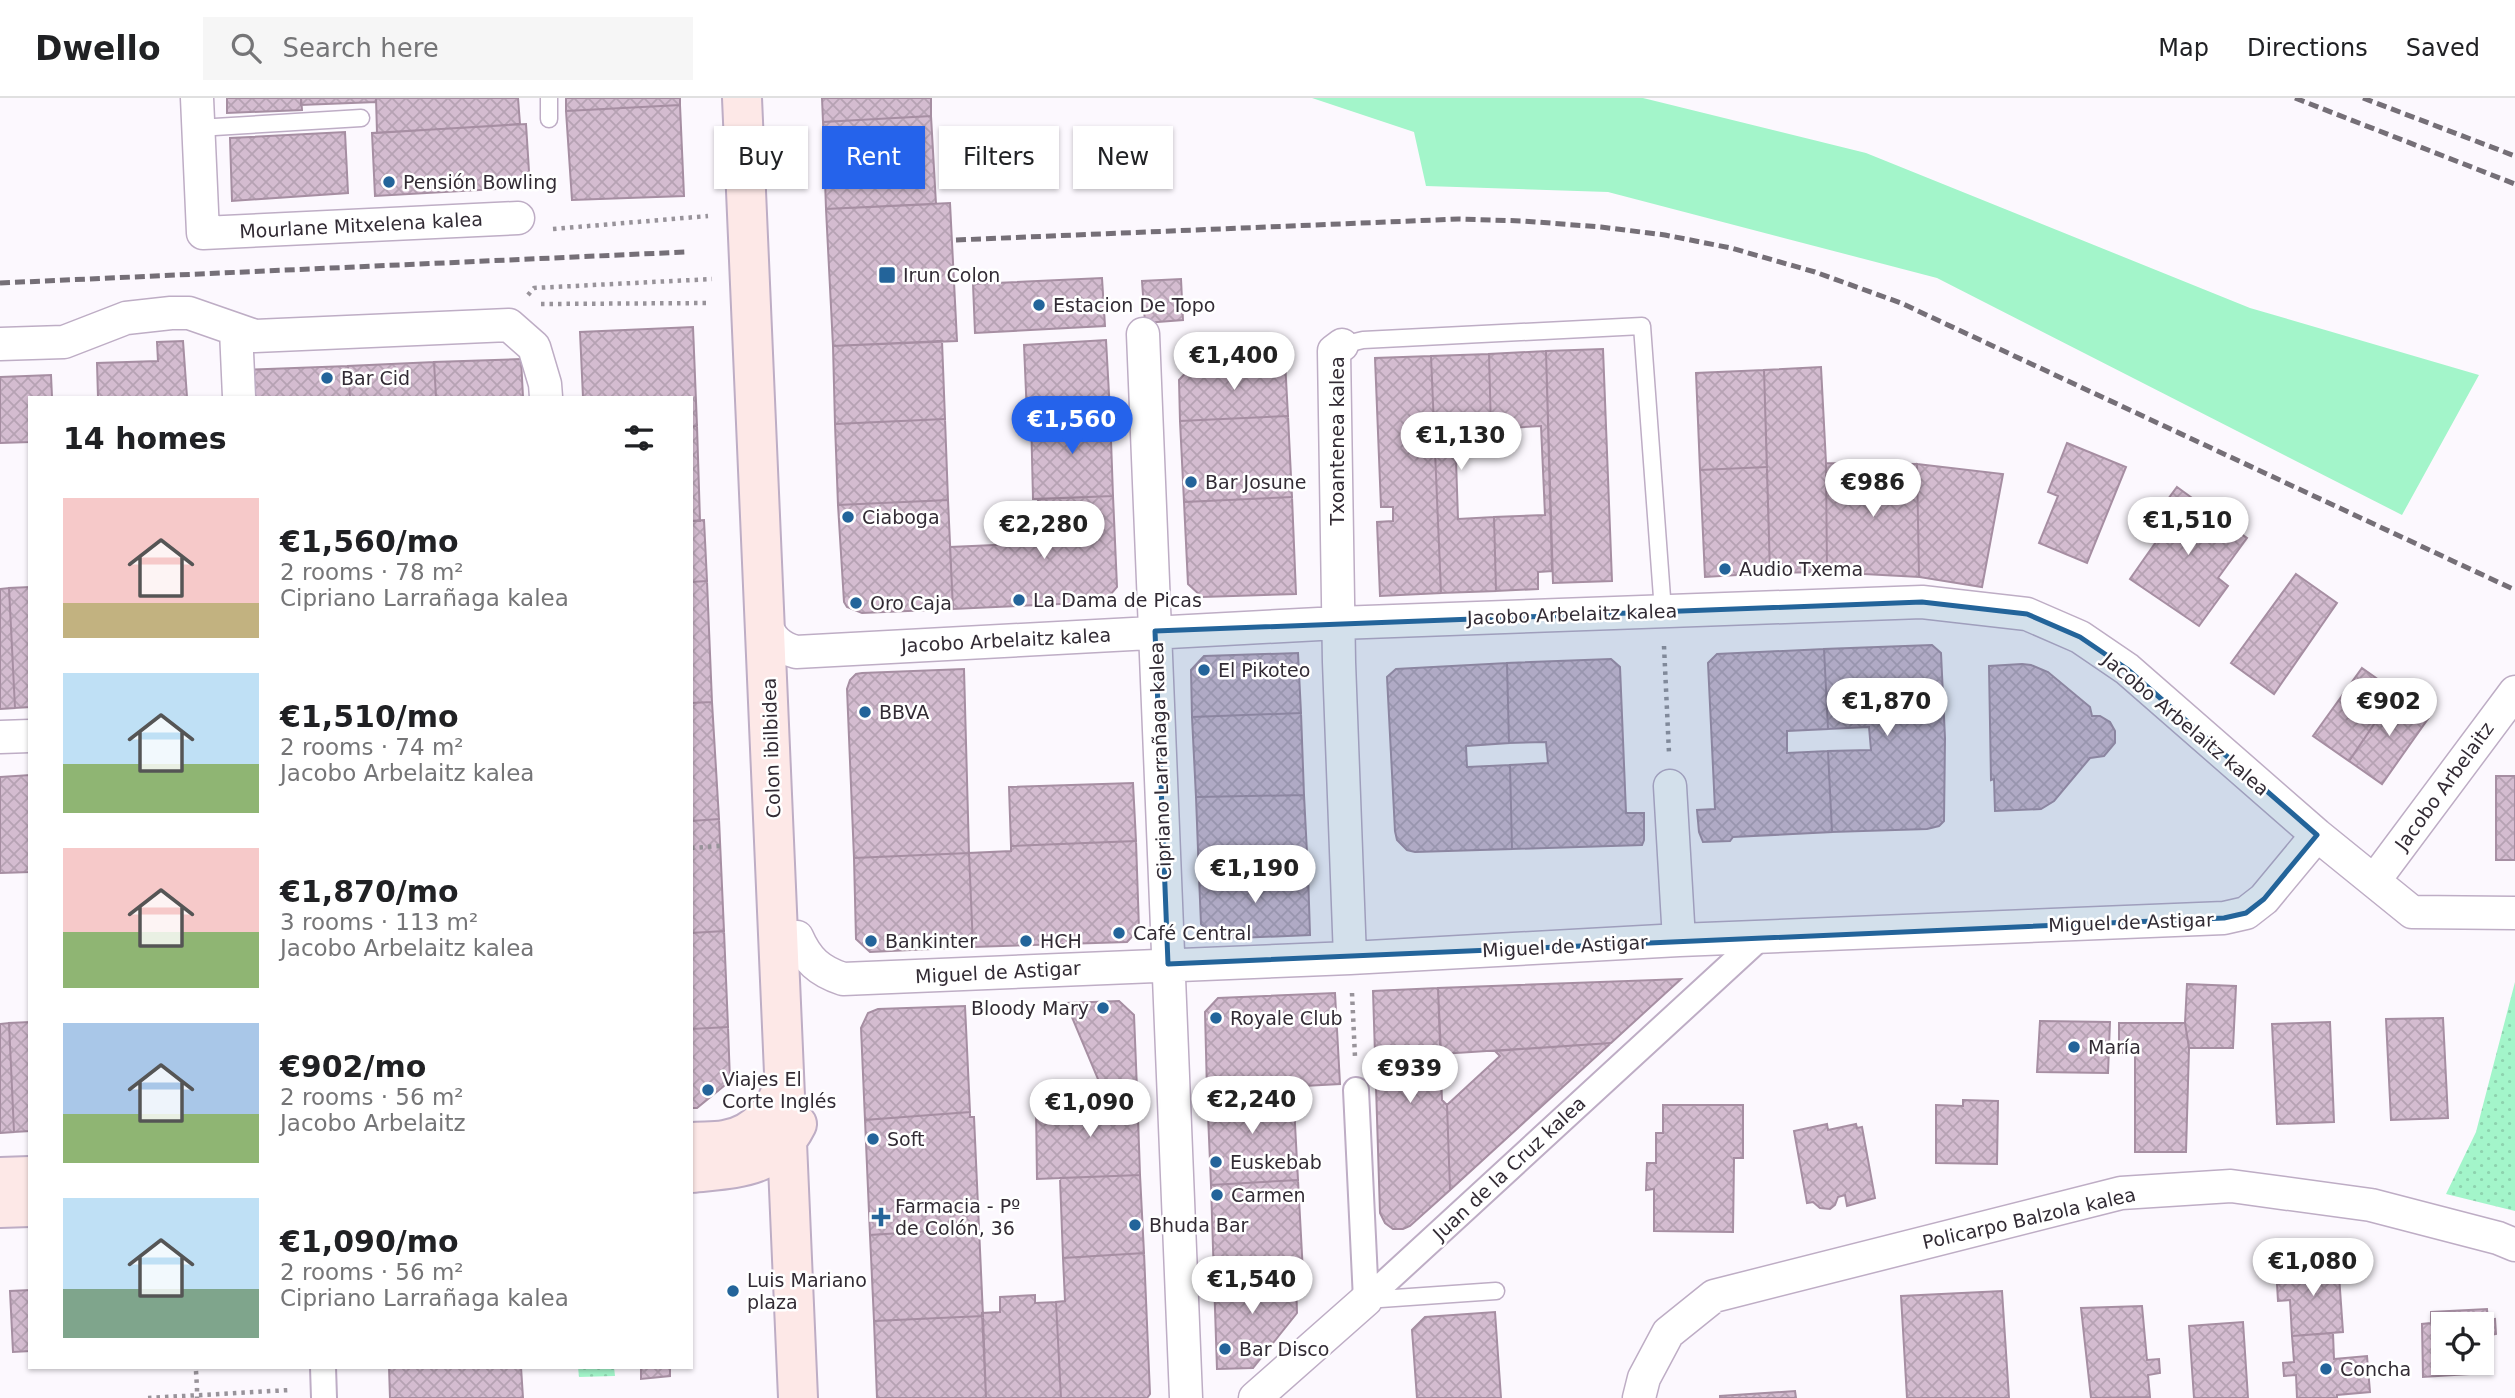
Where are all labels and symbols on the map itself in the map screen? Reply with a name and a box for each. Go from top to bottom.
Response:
place label: Pensión Bowling [403,171,557,193]
marker: Pensión Bowling [381,174,397,190]
street label: Mourlane Mitxelena kalea [239,208,483,242]
place label: Irun Colon [903,264,1000,286]
marker: Irun Colon [877,265,897,285]
place label: Estacion De Topo [1053,294,1215,316]
marker: Estacion De Topo [1031,297,1047,313]
pin: €1,400 [1177,332,1291,392]
street label: Txoantenea kalea [1326,356,1348,527]
place label: Bar Cid [341,367,410,389]
marker: Bar Cid [319,370,335,386]
pin: €1,560 [1015,396,1129,456]
pin: €1,130 [1404,412,1518,472]
pin: €986 [1832,460,1914,519]
place label: Bar Josune [1205,471,1306,493]
marker: Bar Josune [1183,474,1199,490]
pin: €1,510 [2131,498,2245,557]
pin: €2,280 [987,502,1101,561]
place label: Ciaboga [862,506,940,528]
marker: Ciaboga [840,509,856,525]
place label: Audio Txema [1739,558,1863,580]
marker: Audio Txema [1717,561,1733,577]
place label: La Dama de Picas [1033,589,1202,611]
place label: Oro Caja [870,592,952,614]
marker: La Dama de Picas [1011,592,1027,608]
marker: Oro Caja [848,595,864,611]
street label: Jacobo Arbelaitz kalea [1466,599,1677,629]
street label: Jacobo Arbelaitz kalea [899,624,1112,657]
street label: Cipriano Larrañaga kalea [1145,641,1175,881]
street label: Jacobo Arbelaitz kalea [2098,647,2274,800]
place label: El Pikoteo [1218,659,1310,681]
marker: El Pikoteo [1196,662,1212,678]
street label: Colon ibilbidea [758,677,784,819]
pin: €1,870 [1830,678,1944,738]
pin: €902 [2348,678,2430,738]
place label: BBVA [879,701,929,723]
marker: BBVA [857,704,873,720]
street label: Jacobo Arbelaitz [2389,718,2498,855]
pin: €1,190 [1198,846,1312,905]
street label: Miguel de Astigar [2048,908,2214,936]
place label: Café Central [1133,922,1252,944]
marker: Café Central [1111,925,1127,941]
place label: Bankinter [885,930,977,952]
place label: HCH [1040,930,1082,952]
street label: Miguel de Astigar [1482,931,1649,961]
marker: Bankinter [863,933,879,949]
marker: HCH [1018,933,1034,949]
street label: Miguel de Astigar [915,957,1082,987]
place label: Bloody Mary [971,997,1089,1019]
marker: Bloody Mary [1095,1000,1111,1016]
place label: Royale Club [1230,1007,1343,1029]
marker: Royale Club [1208,1010,1224,1026]
place label: María [2088,1036,2141,1058]
marker: María [2066,1039,2082,1055]
pin: €939 [1369,1046,1451,1105]
place label: Viajes El Corte Inglés [722,1068,836,1112]
pin: €2,240 [1195,1076,1309,1136]
pin: €1,090 [1033,1080,1147,1139]
marker: Viajes El Corte Inglés [700,1082,716,1098]
street label: Juan de la Cruz kalea [1428,1092,1590,1245]
place label: Soft [887,1128,925,1150]
marker: Soft [865,1131,881,1147]
place label: Euskebab [1230,1151,1322,1173]
marker: Euskebab [1208,1154,1224,1170]
street label: Policarpo Balzola kalea [1920,1183,2138,1253]
place label: Carmen [1231,1184,1306,1206]
marker: Carmen [1209,1187,1225,1203]
place label: Farmacia - Pº de Colón, 36 [895,1195,1020,1239]
marker: Farmacia - Pº de Colón, 36 [873,1209,889,1225]
place label: Bhuda Bar [1149,1214,1249,1236]
marker: Bhuda Bar [1127,1217,1143,1233]
pin: €1,080 [2256,1238,2370,1298]
pin: €1,540 [1195,1256,1309,1316]
place label: Luis Mariano plaza [747,1269,867,1313]
marker: Luis Mariano plaza [725,1283,741,1299]
place label: Bar Disco [1239,1338,1329,1360]
marker: Bar Disco [1217,1341,1233,1357]
place label: Concha [2340,1358,2411,1380]
marker: Concha [2318,1361,2334,1377]

